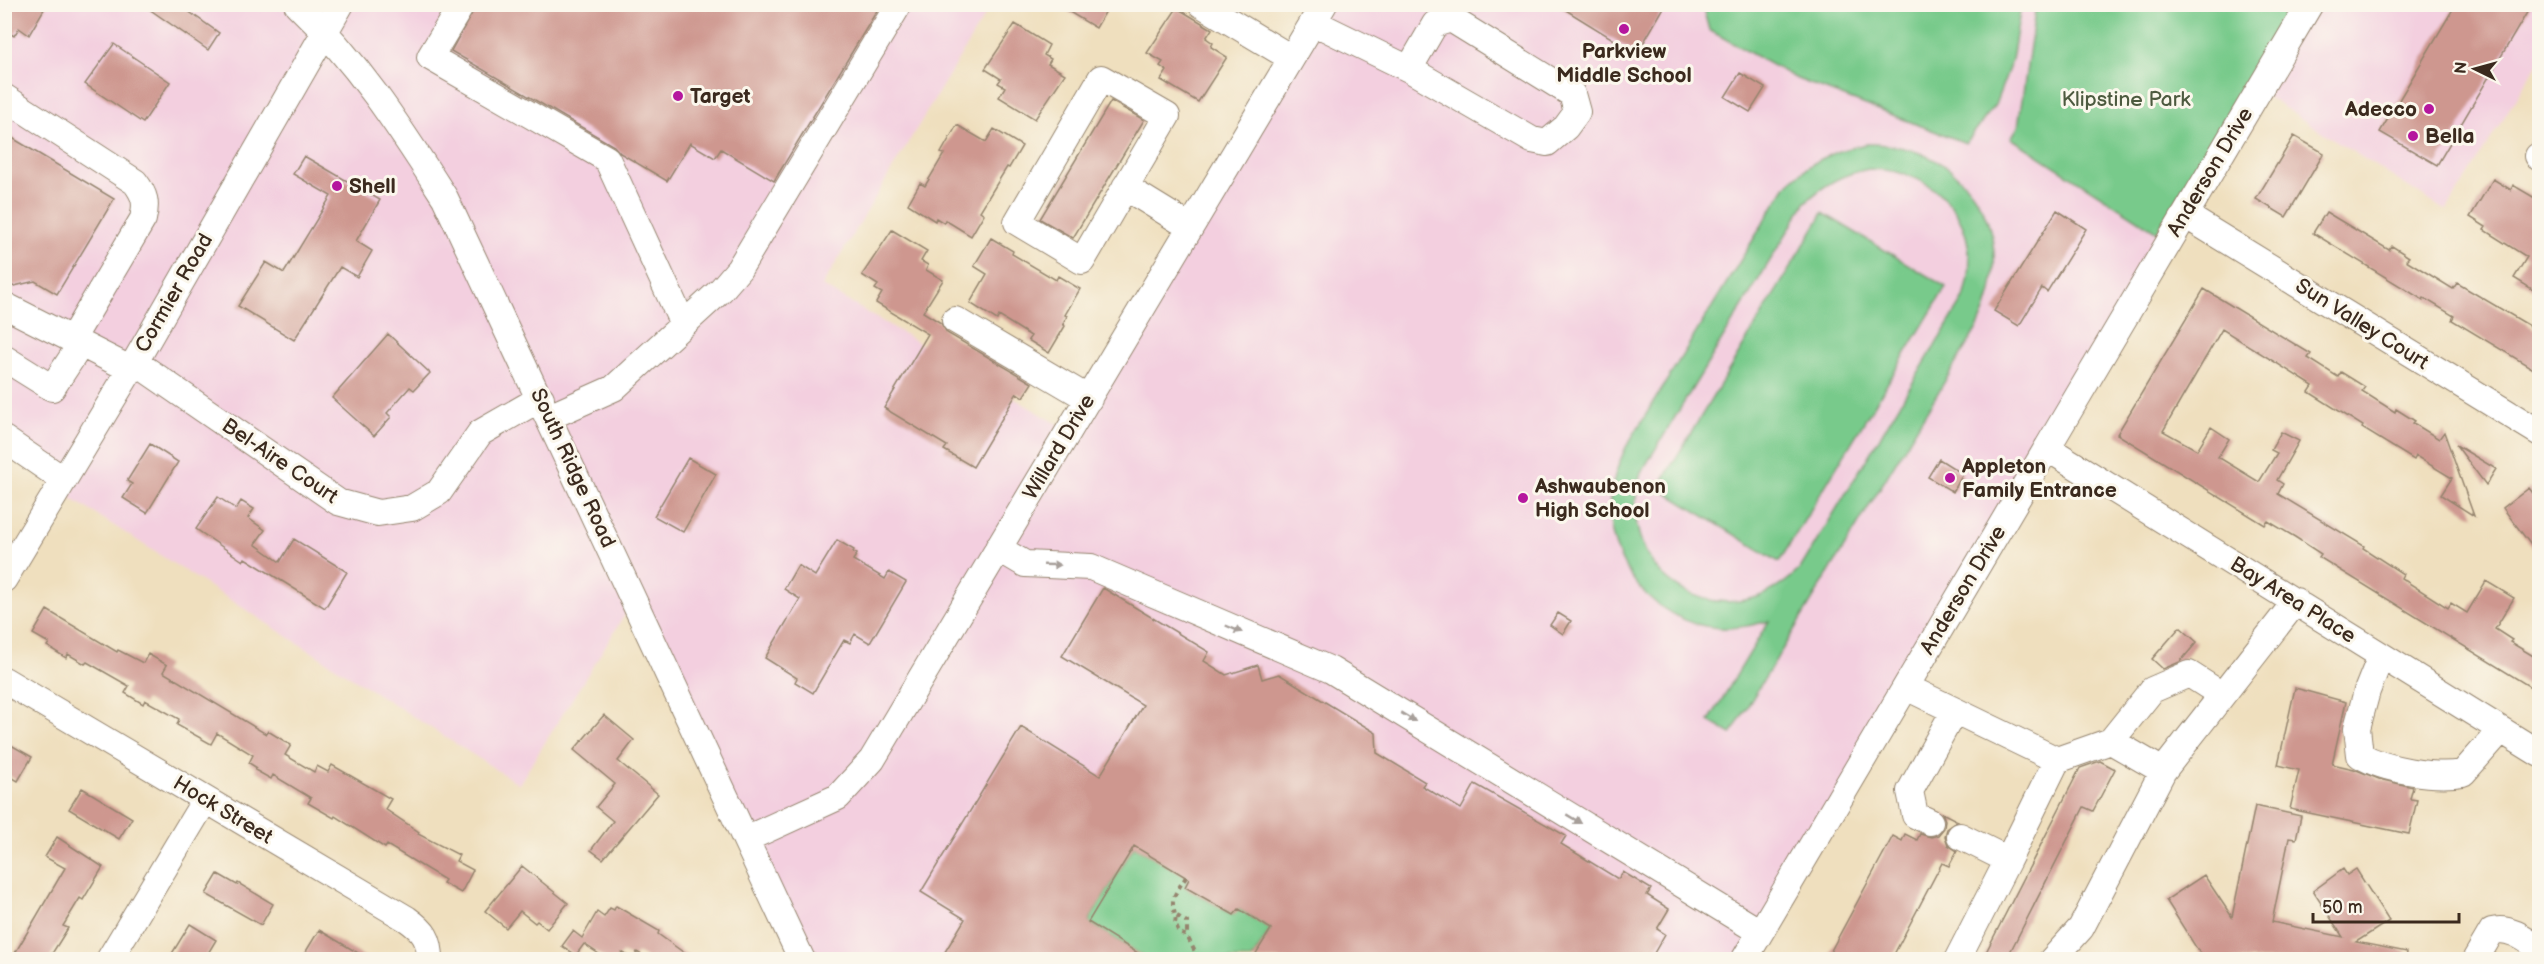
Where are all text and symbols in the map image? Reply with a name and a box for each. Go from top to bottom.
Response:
marker: Parkview Middle School [1617,22,1631,36]
place label: Parkview Middle School [1556,39,1692,88]
north arrow [2445,39,2505,99]
text: N [2452,61,2472,75]
place label: Target [690,84,751,109]
park label: Klipstine Park [2061,87,2191,112]
marker: Target [671,89,685,103]
place label: Adecco [2344,97,2417,122]
marker: Adecco [2422,102,2436,116]
street label: Anderson Drive [2162,103,2258,241]
place label: Bella [2425,124,2474,149]
marker: Bella [2406,129,2420,143]
place label: Shell [349,174,396,199]
marker: Shell [330,179,344,193]
street label: Cormier Road [130,229,218,357]
street label: Sun Valley Court [2291,273,2434,375]
street label: South Ridge Road [525,384,621,552]
street label: Willard Drive [1018,390,1100,504]
street label: Bel-Aire Court [217,413,343,509]
place label: Appleton Family Entrance [1961,454,2117,503]
marker: Appleton Family Entrance [1943,471,1957,485]
place label: Ashwaubenon High School [1534,474,1666,523]
marker: Ashwaubenon High School [1516,491,1530,505]
street label: Anderson Drive [1915,521,2011,659]
street label: Bay Area Place [2226,551,2360,649]
one-way arrow [1043,561,1062,570]
one-way arrow [1226,624,1244,634]
one-way arrow [1400,712,1416,723]
street label: Hock Street [169,771,278,850]
one-way arrow [1566,813,1582,824]
scale bar [2313,886,2458,924]
text: 50 m [2322,897,2363,918]

